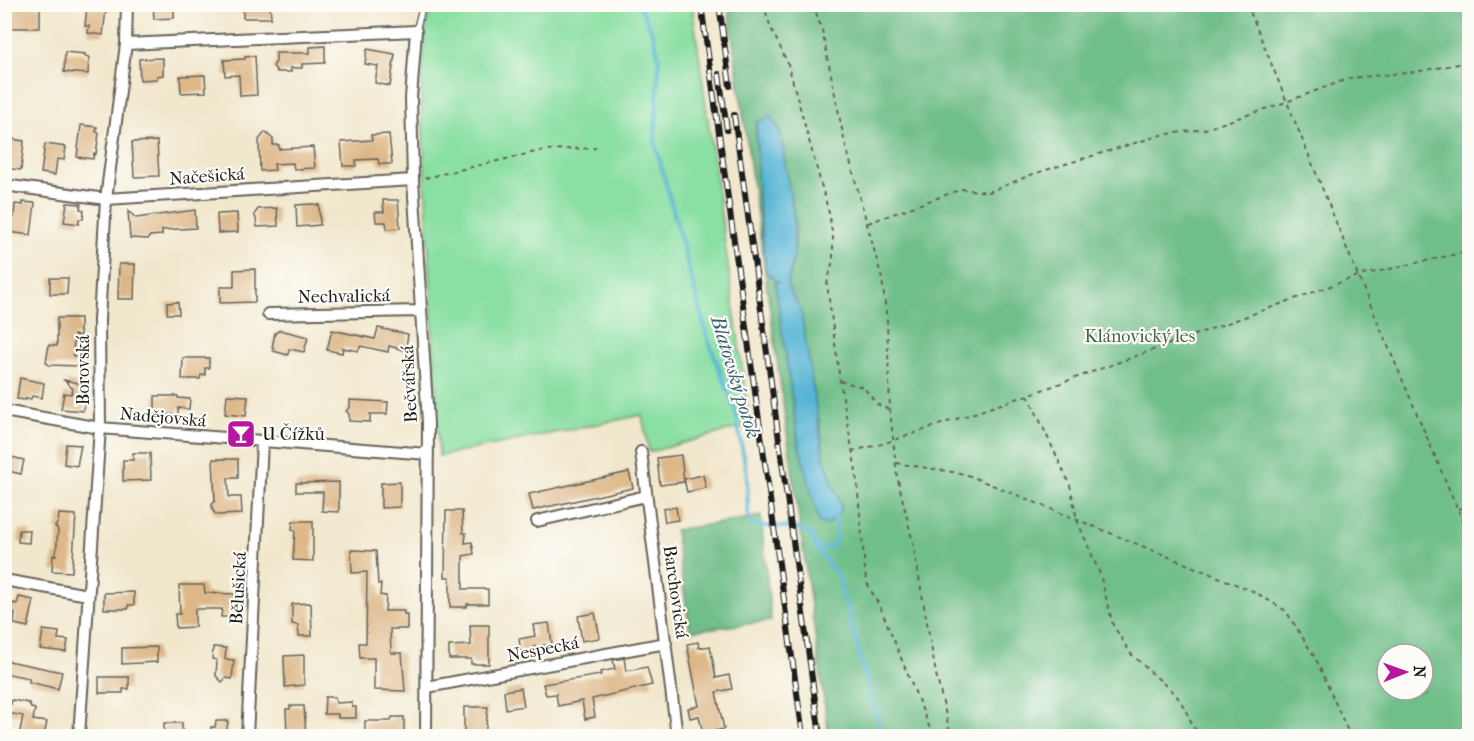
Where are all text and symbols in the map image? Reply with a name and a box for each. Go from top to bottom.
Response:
street label: Načešická [169,163,246,190]
street label: Nechvalická [298,285,391,308]
water label: Blatovský potok [706,312,765,441]
park label: Klánovický les [1085,326,1196,347]
street label: Borovská [73,334,94,405]
street label: Bečvářská [397,344,422,423]
street label: Nadějovská [119,403,208,432]
bar icon: U Čížků [225,418,257,450]
place label: U Čížků [262,422,325,445]
street label: Barchovická [659,544,693,641]
street label: Bělušická [226,550,251,625]
street label: Nespecká [505,632,582,667]
north arrow [1375,642,1435,702]
text: N [1410,666,1429,679]

